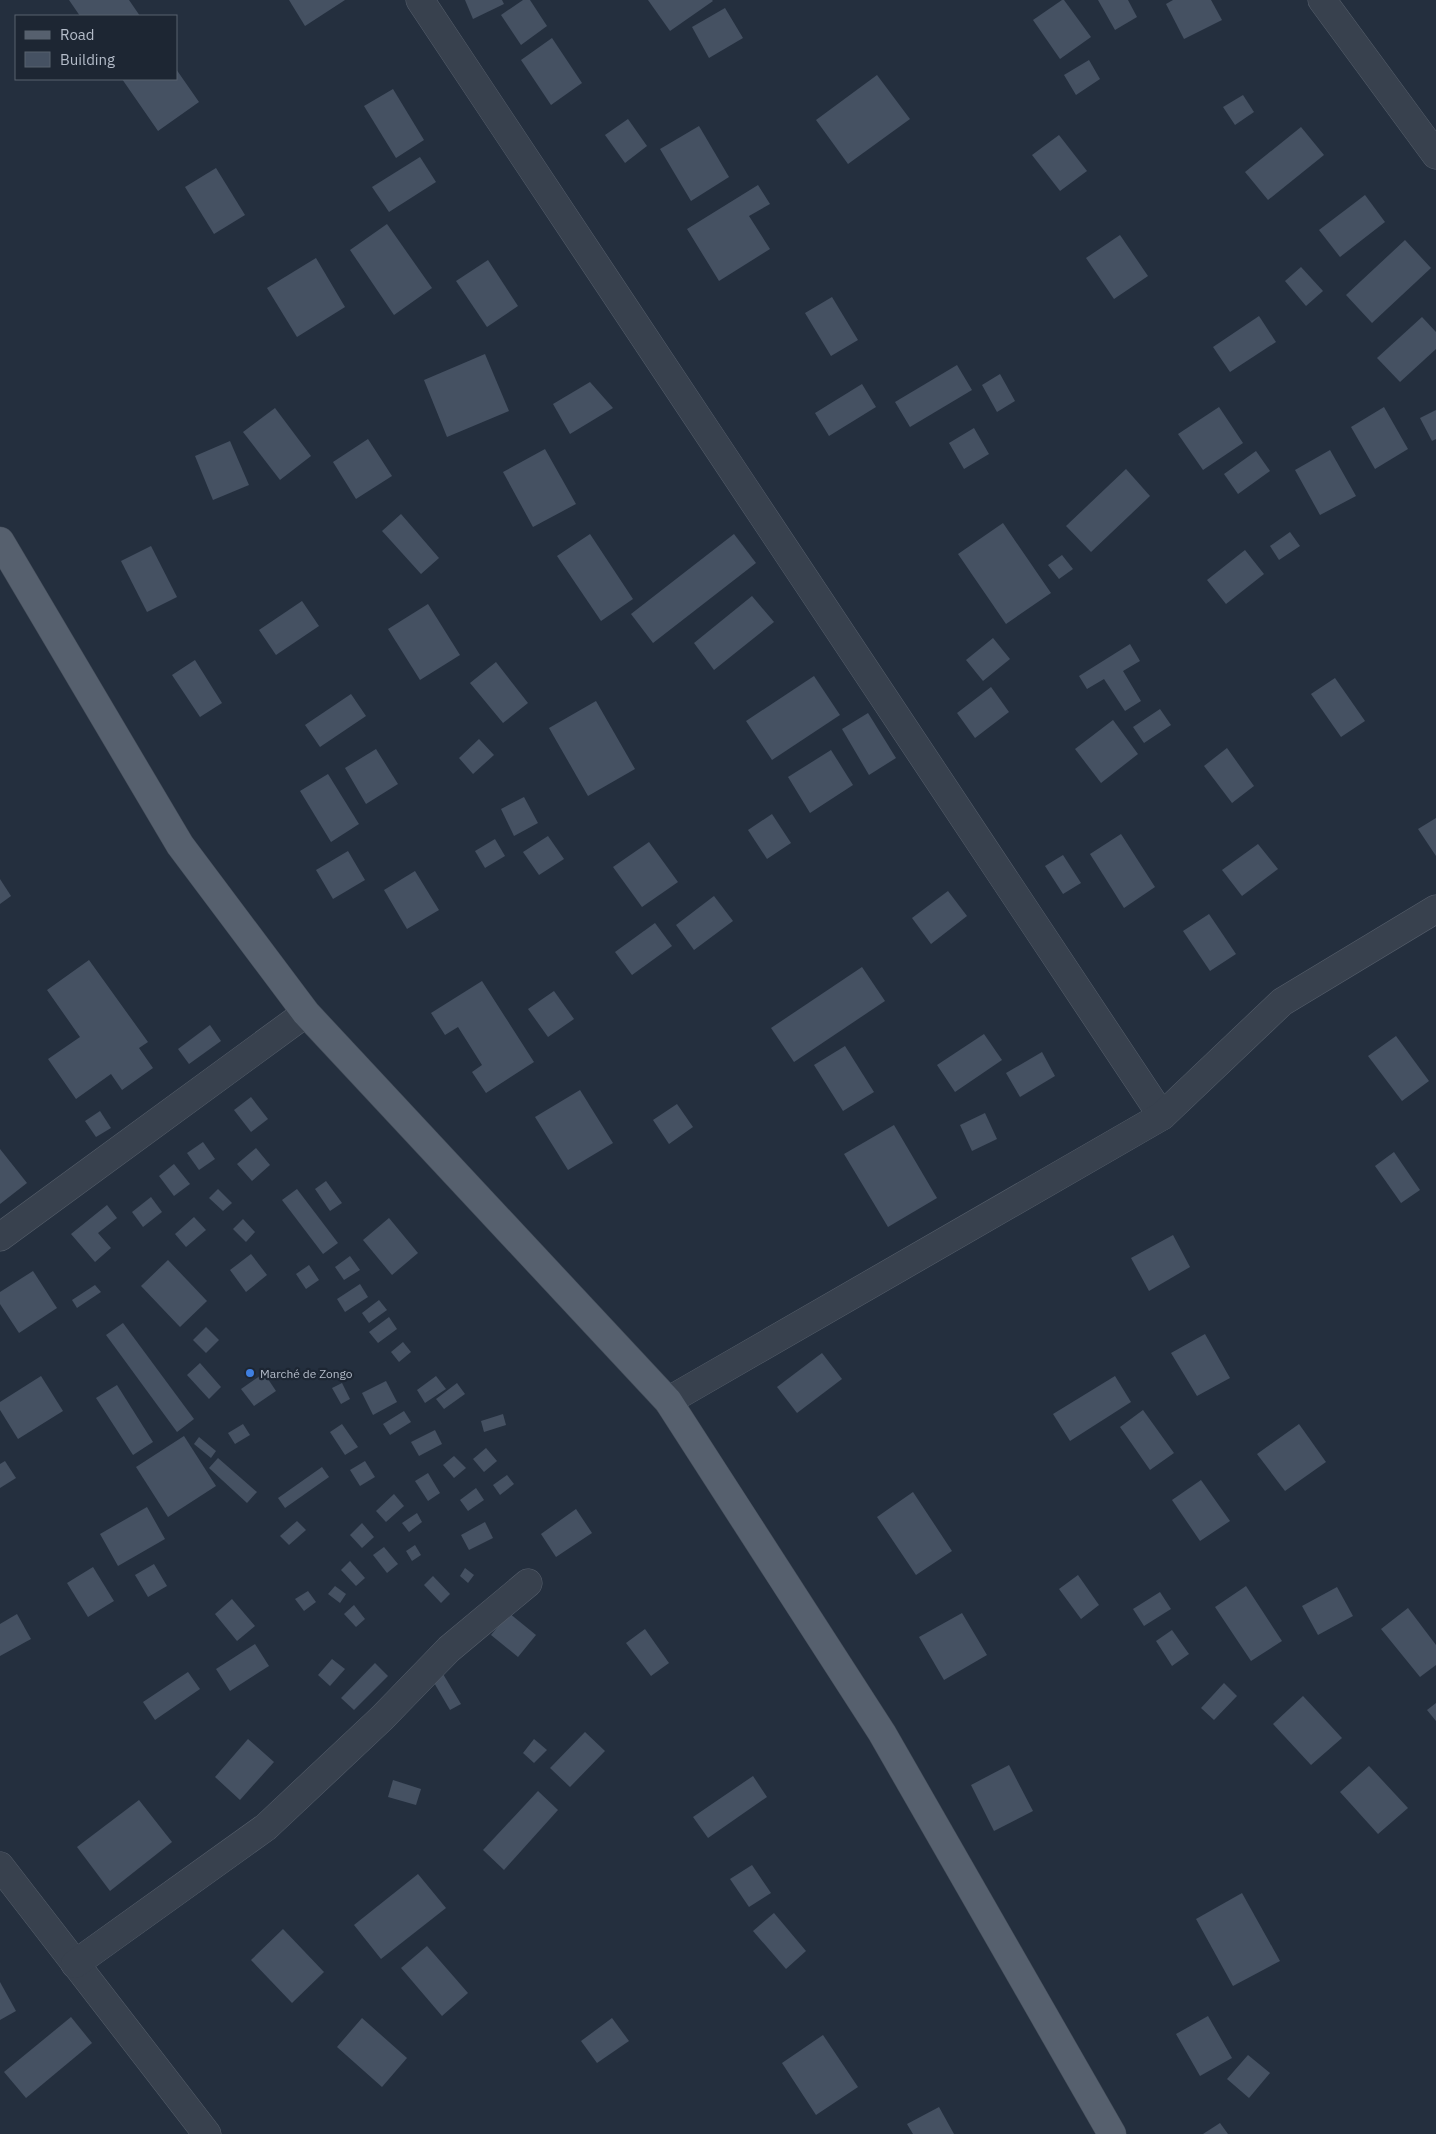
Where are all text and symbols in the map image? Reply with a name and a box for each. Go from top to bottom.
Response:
legend [15,15,178,80]
text: Road [60,25,95,44]
text: Building [60,50,115,69]
place label: Marché de Zongo [260,1366,353,1381]
marker: Marché de Zongo [244,1367,256,1379]

